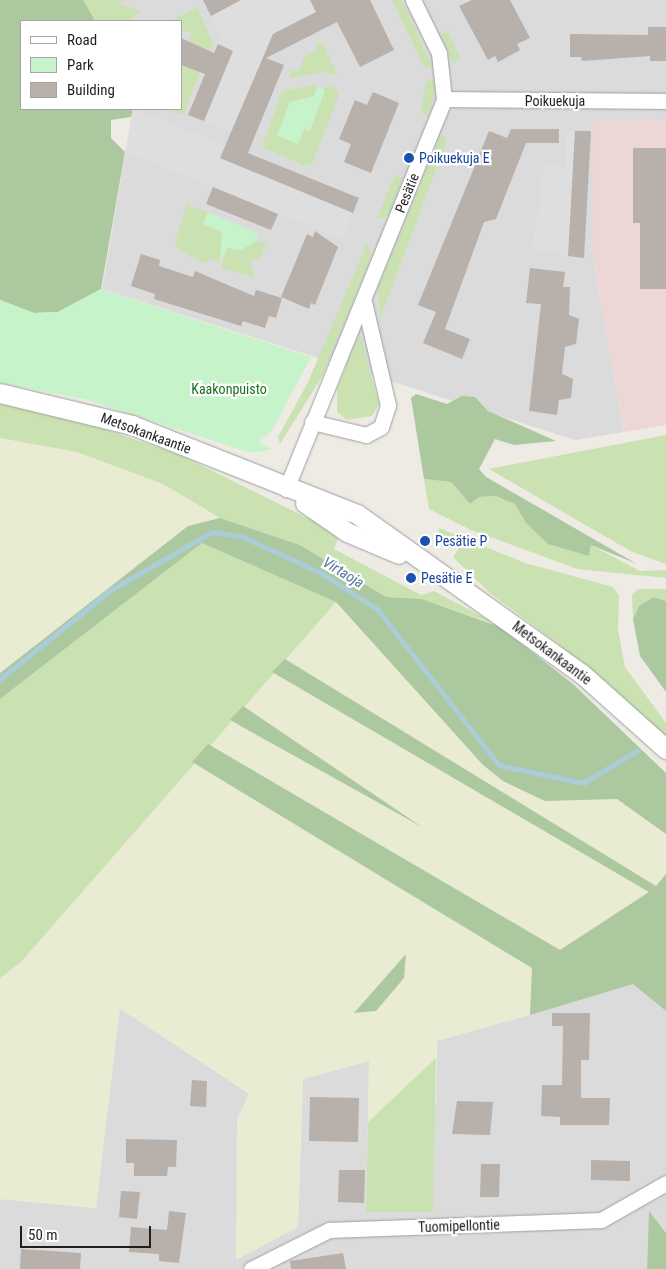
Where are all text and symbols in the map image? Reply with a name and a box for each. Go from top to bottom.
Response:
legend [20,20,182,110]
text: Road [67,31,97,49]
text: Park [67,56,94,74]
text: Building [67,81,115,99]
street label: Poikuekuja [525,93,585,109]
place label: Poikuekuja E [419,150,490,166]
marker: Poikuekuja E [403,152,415,164]
street label: Pesätie [391,171,423,215]
park label: Kaakonpuisto [191,381,267,397]
street label: Metsokankaantie [99,409,193,457]
place label: Pesätie P [435,533,487,549]
marker: Pesätie P [419,535,431,547]
water label: Virtaoja [319,554,367,592]
place label: Pesätie E [421,570,472,586]
marker: Pesätie E [405,572,417,584]
street label: Metsokankaantie [509,618,595,688]
scale bar [22,1216,154,1248]
street label: Tuomipellontie [418,1216,500,1236]
text: 50 m [28,1226,58,1244]

